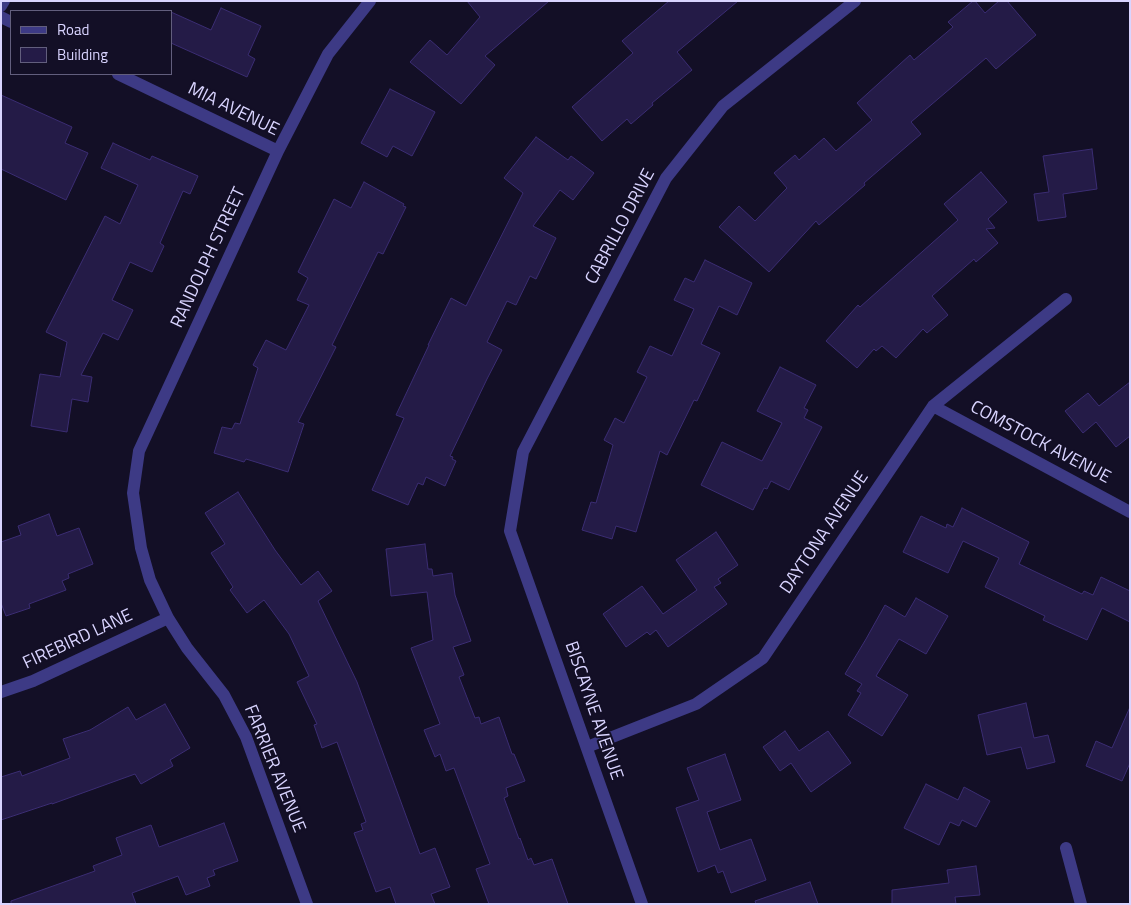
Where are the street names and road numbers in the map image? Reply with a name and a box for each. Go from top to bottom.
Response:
street label: MIA AVENUE [184,79,282,141]
street label: CABRILLO DRIVE [582,166,660,288]
street label: RANDOLPH STREET [167,184,251,332]
street label: COMSTOCK AVENUE [966,397,1114,489]
street label: DAYTONA AVENUE [776,468,874,598]
street label: FIREBIRD LANE [20,605,136,675]
street label: BISCAYNE AVENUE [559,639,627,783]
street label: FARRIER AVENUE [239,702,309,836]

